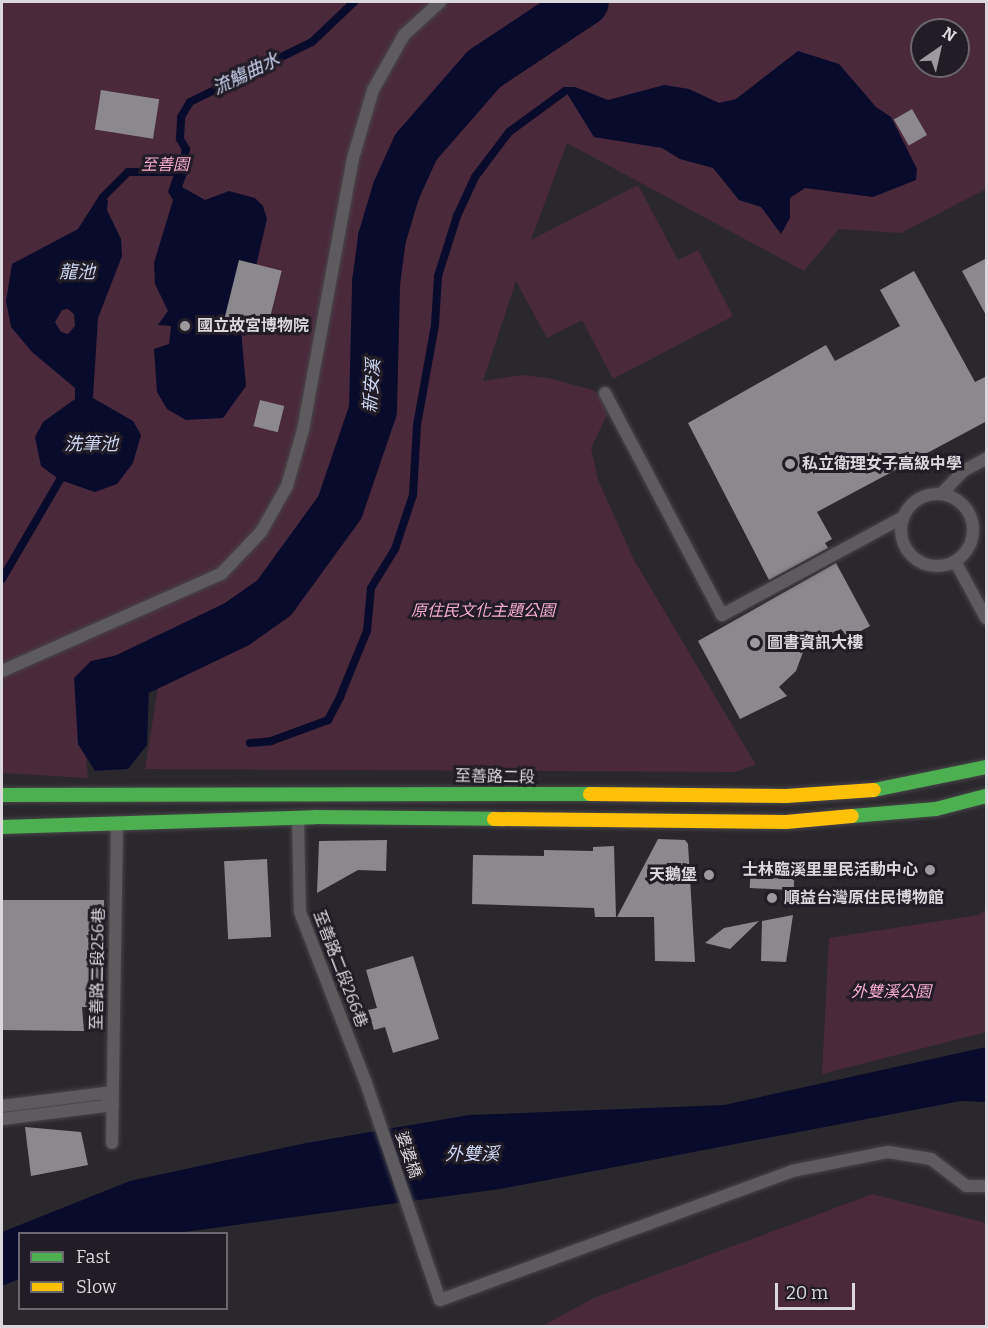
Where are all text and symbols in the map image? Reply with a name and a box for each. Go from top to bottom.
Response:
north arrow [910,18,970,78]
text: N [939,23,960,46]
water label: 流觴曲水 [209,49,283,99]
park label: 至善園 [141,155,189,175]
water label: 龍池 [59,261,95,283]
place label: 國立故宮博物院 [197,316,309,336]
marker: 國立故宮博物院 [178,319,192,333]
water label: 新安溪 [359,358,385,414]
water label: 洗筆池 [64,433,118,455]
place label: 私立衛理女子高級中學 [802,454,962,474]
marker: 私立衛理女子高級中學 [783,457,797,471]
park label: 原住民文化主題公園 [411,601,555,621]
place label: 圖書資訊大樓 [767,633,863,653]
marker: 圖書資訊大樓 [748,636,762,650]
street label: 至善路二段 [455,767,535,787]
place label: 士林臨溪里里民活動中心 [742,860,918,880]
marker: 士林臨溪里里民活動中心 [923,863,937,877]
place label: 天鵝堡 [649,865,697,885]
marker: 天鵝堡 [702,868,716,882]
place label: 順益台灣原住民博物館 [784,888,944,908]
marker: 順益台灣原住民博物館 [765,891,779,905]
street label: 至善路二段256巷 [87,908,109,1030]
street label: 至善路二段266巷 [309,908,371,1030]
park label: 外雙溪公園 [851,982,931,1002]
street label: 婆婆橋 [391,1129,425,1181]
water label: 外雙溪 [445,1143,499,1165]
legend [18,1232,228,1310]
text: Fast [76,1246,111,1268]
scale bar [778,1271,858,1309]
text: Slow [76,1276,116,1298]
text: 20 m [786,1282,828,1304]

